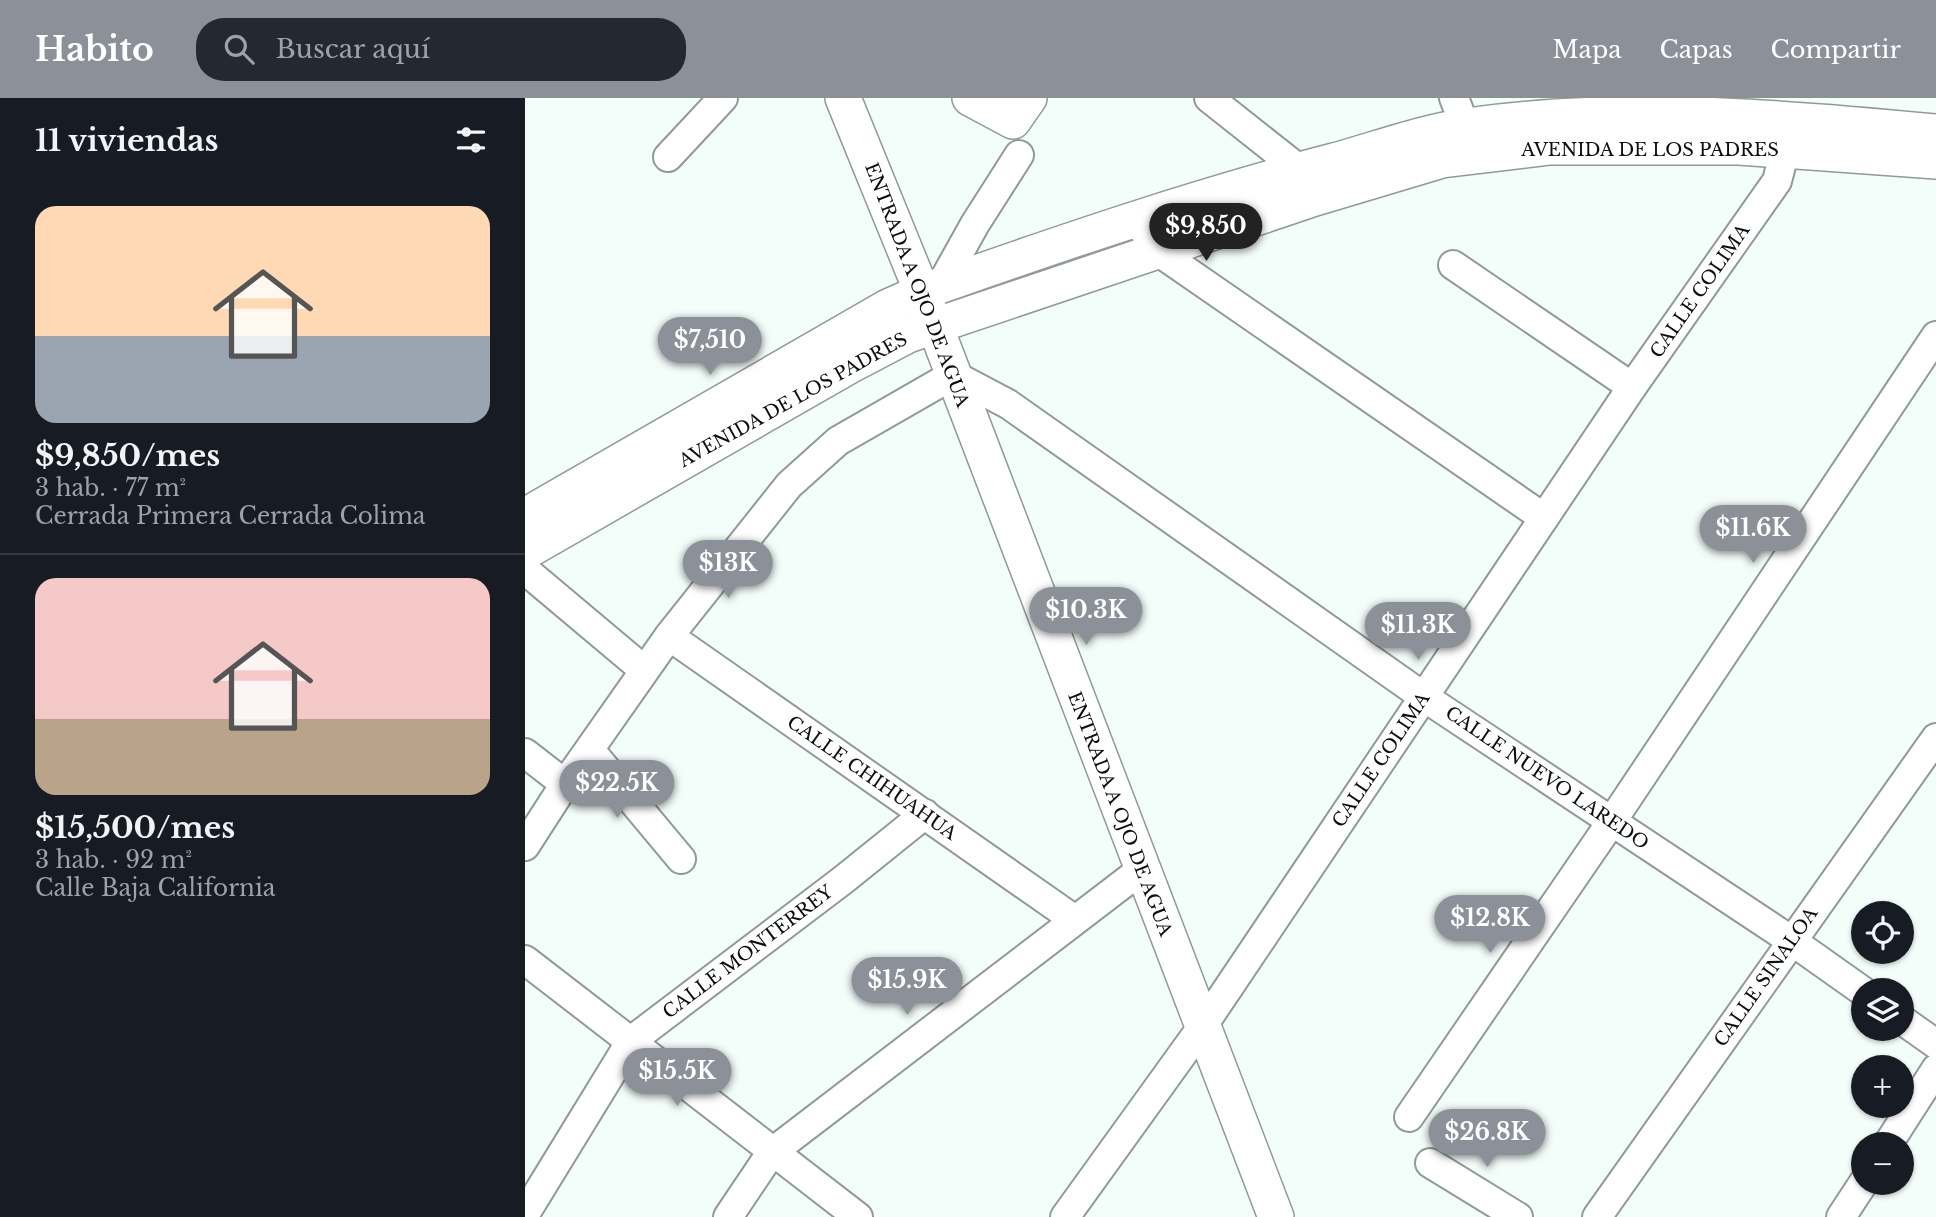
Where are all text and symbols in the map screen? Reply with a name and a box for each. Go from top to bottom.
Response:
search box [196,18,686,81]
text: Habito [35,29,154,70]
icon: search [220,30,258,68]
text: Buscar aquí [276,33,430,65]
text: Mapa [1552,35,1622,64]
text: Capas [1660,35,1733,64]
text: Compartir [1771,35,1901,64]
icon: filters [452,121,490,159]
text: 11 viviendas [35,122,218,159]
street label: AVENIDA DE LOS PADRES [1520,139,1779,161]
street label: ENTRADA A OJO DE AGUA [860,160,974,411]
pin: $9,850 [1149,204,1263,263]
text: $9,850 [1165,212,1247,240]
street label: CALLE COLIMA [1646,219,1755,362]
icon: home [200,251,326,377]
pin: $7,510 [653,317,767,377]
text: $7,510 [674,326,746,354]
street label: AVENIDA DE LOS PADRES [674,328,911,473]
text: $9,850/mes [35,437,220,474]
text: 3 hab. · 77 m² [35,474,186,502]
text: Cerrada Primera Cerrada Colima [35,502,426,530]
pin: $11.6K [1696,505,1810,565]
text: $11.6K [1716,514,1790,542]
pin: $13K [687,540,769,600]
text: $13K [699,549,757,577]
pin: $10.3K [1029,588,1143,647]
text: $10.3K [1045,596,1127,624]
pin: $11.3K [1361,602,1475,662]
text: $11.3K [1381,611,1455,639]
icon: home [200,623,326,749]
street label: CALLE COLIMA [1328,687,1435,832]
street label: ENTRADA A OJO DE AGUA [1063,689,1177,940]
street label: CALLE NUEVO LAREDO [1441,702,1653,854]
street label: CALLE CHIHUAHUA [783,711,962,846]
pin: $22.5K [560,760,674,820]
text: $22.5K [575,769,659,797]
text: $15,500/mes [35,809,235,846]
text: 3 hab. · 92 m² [35,846,192,874]
text: Calle Baja California [35,874,276,902]
street label: CALLE MONTERREY [659,880,838,1023]
pin: $12.8K [1433,896,1547,955]
map controls [1851,901,1914,1195]
button: locate [1851,901,1914,964]
street label: CALLE SINALOA [1710,902,1823,1051]
text: $12.8K [1450,904,1530,932]
pin: $15.9K [850,958,964,1017]
text: $15.9K [868,966,946,994]
button: layers [1851,978,1914,1041]
pin: $15.5K [620,1048,734,1108]
button: + [1851,1055,1914,1118]
text: $15.5K [638,1057,716,1085]
pin: $26.8K [1430,1110,1544,1169]
text: $26.8K [1445,1118,1529,1146]
button: − [1851,1132,1914,1195]

